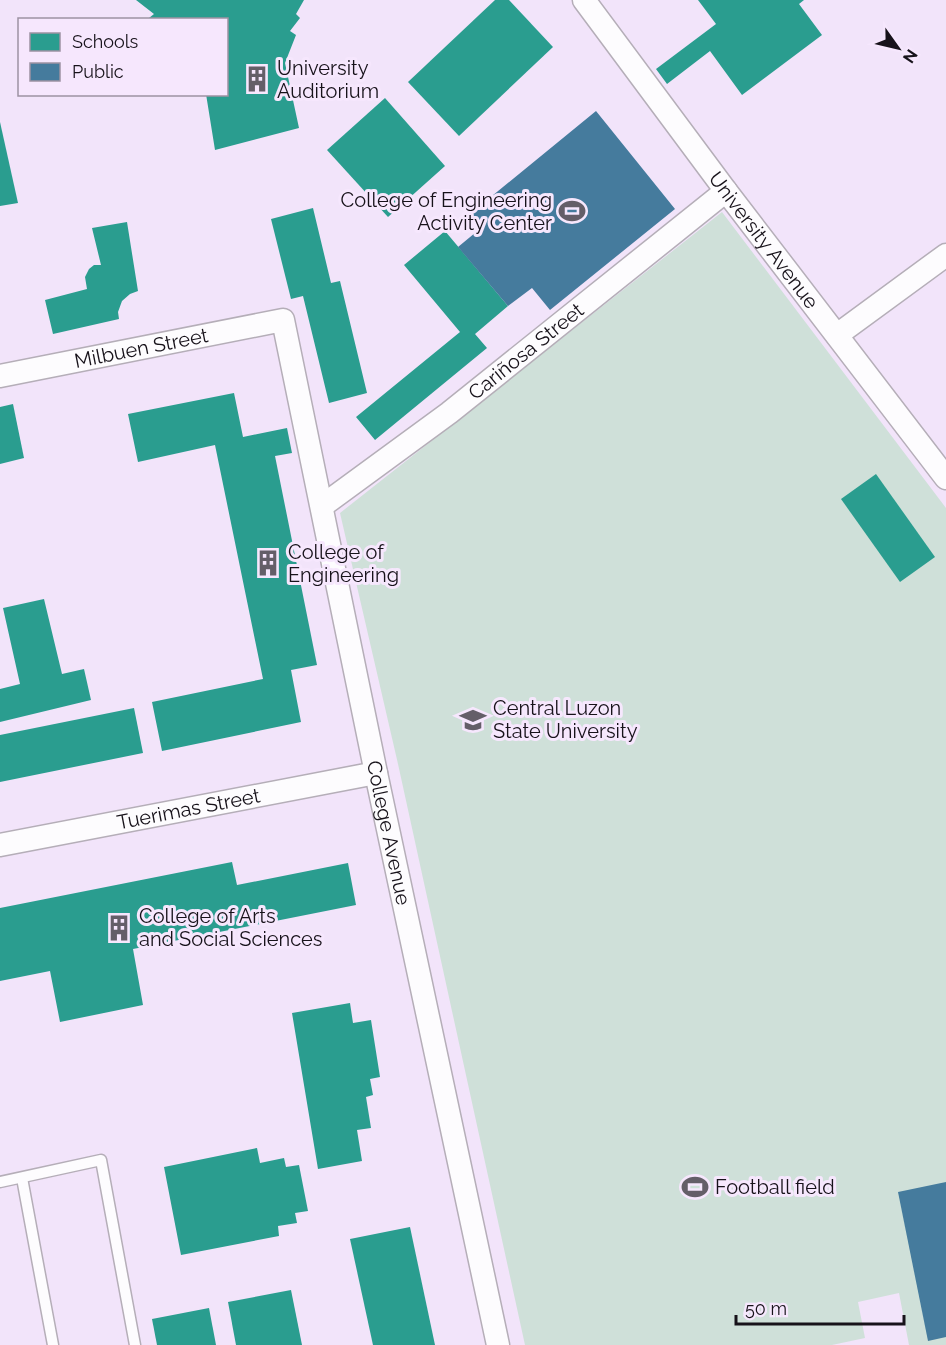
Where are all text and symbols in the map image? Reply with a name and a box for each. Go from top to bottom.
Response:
legend [18,18,228,96]
north arrow [868,18,928,78]
text: Schools [72,31,139,52]
text: N [899,46,921,66]
place label: University Auditorium [277,56,379,103]
text: Public [72,61,124,82]
building icon: University Auditorium [242,64,272,94]
street label: University Avenue [704,167,824,314]
place label: College of Engineering Activity Center [341,188,552,235]
sports icon: College of Engineering Activity Center [557,196,587,226]
street label: Cariñosa Street [463,298,589,405]
street label: Milbuen Street [72,323,210,373]
place label: College of Engineering [288,540,399,587]
building icon: College of Engineering [253,548,283,578]
place label: Central Luzon State University [493,696,638,743]
school or university icon: Central Luzon State University [458,705,488,735]
street label: College Avenue [362,758,416,907]
street label: Tuerimas Street [115,783,262,834]
place label: College of Arts and Social Sciences [139,904,322,951]
building icon: College of Arts and Social Sciences [104,913,134,943]
sports icon: Football field [680,1172,710,1202]
place label: Football field [715,1175,835,1199]
scale bar [736,1288,904,1326]
text: 50 m [745,1298,787,1319]

